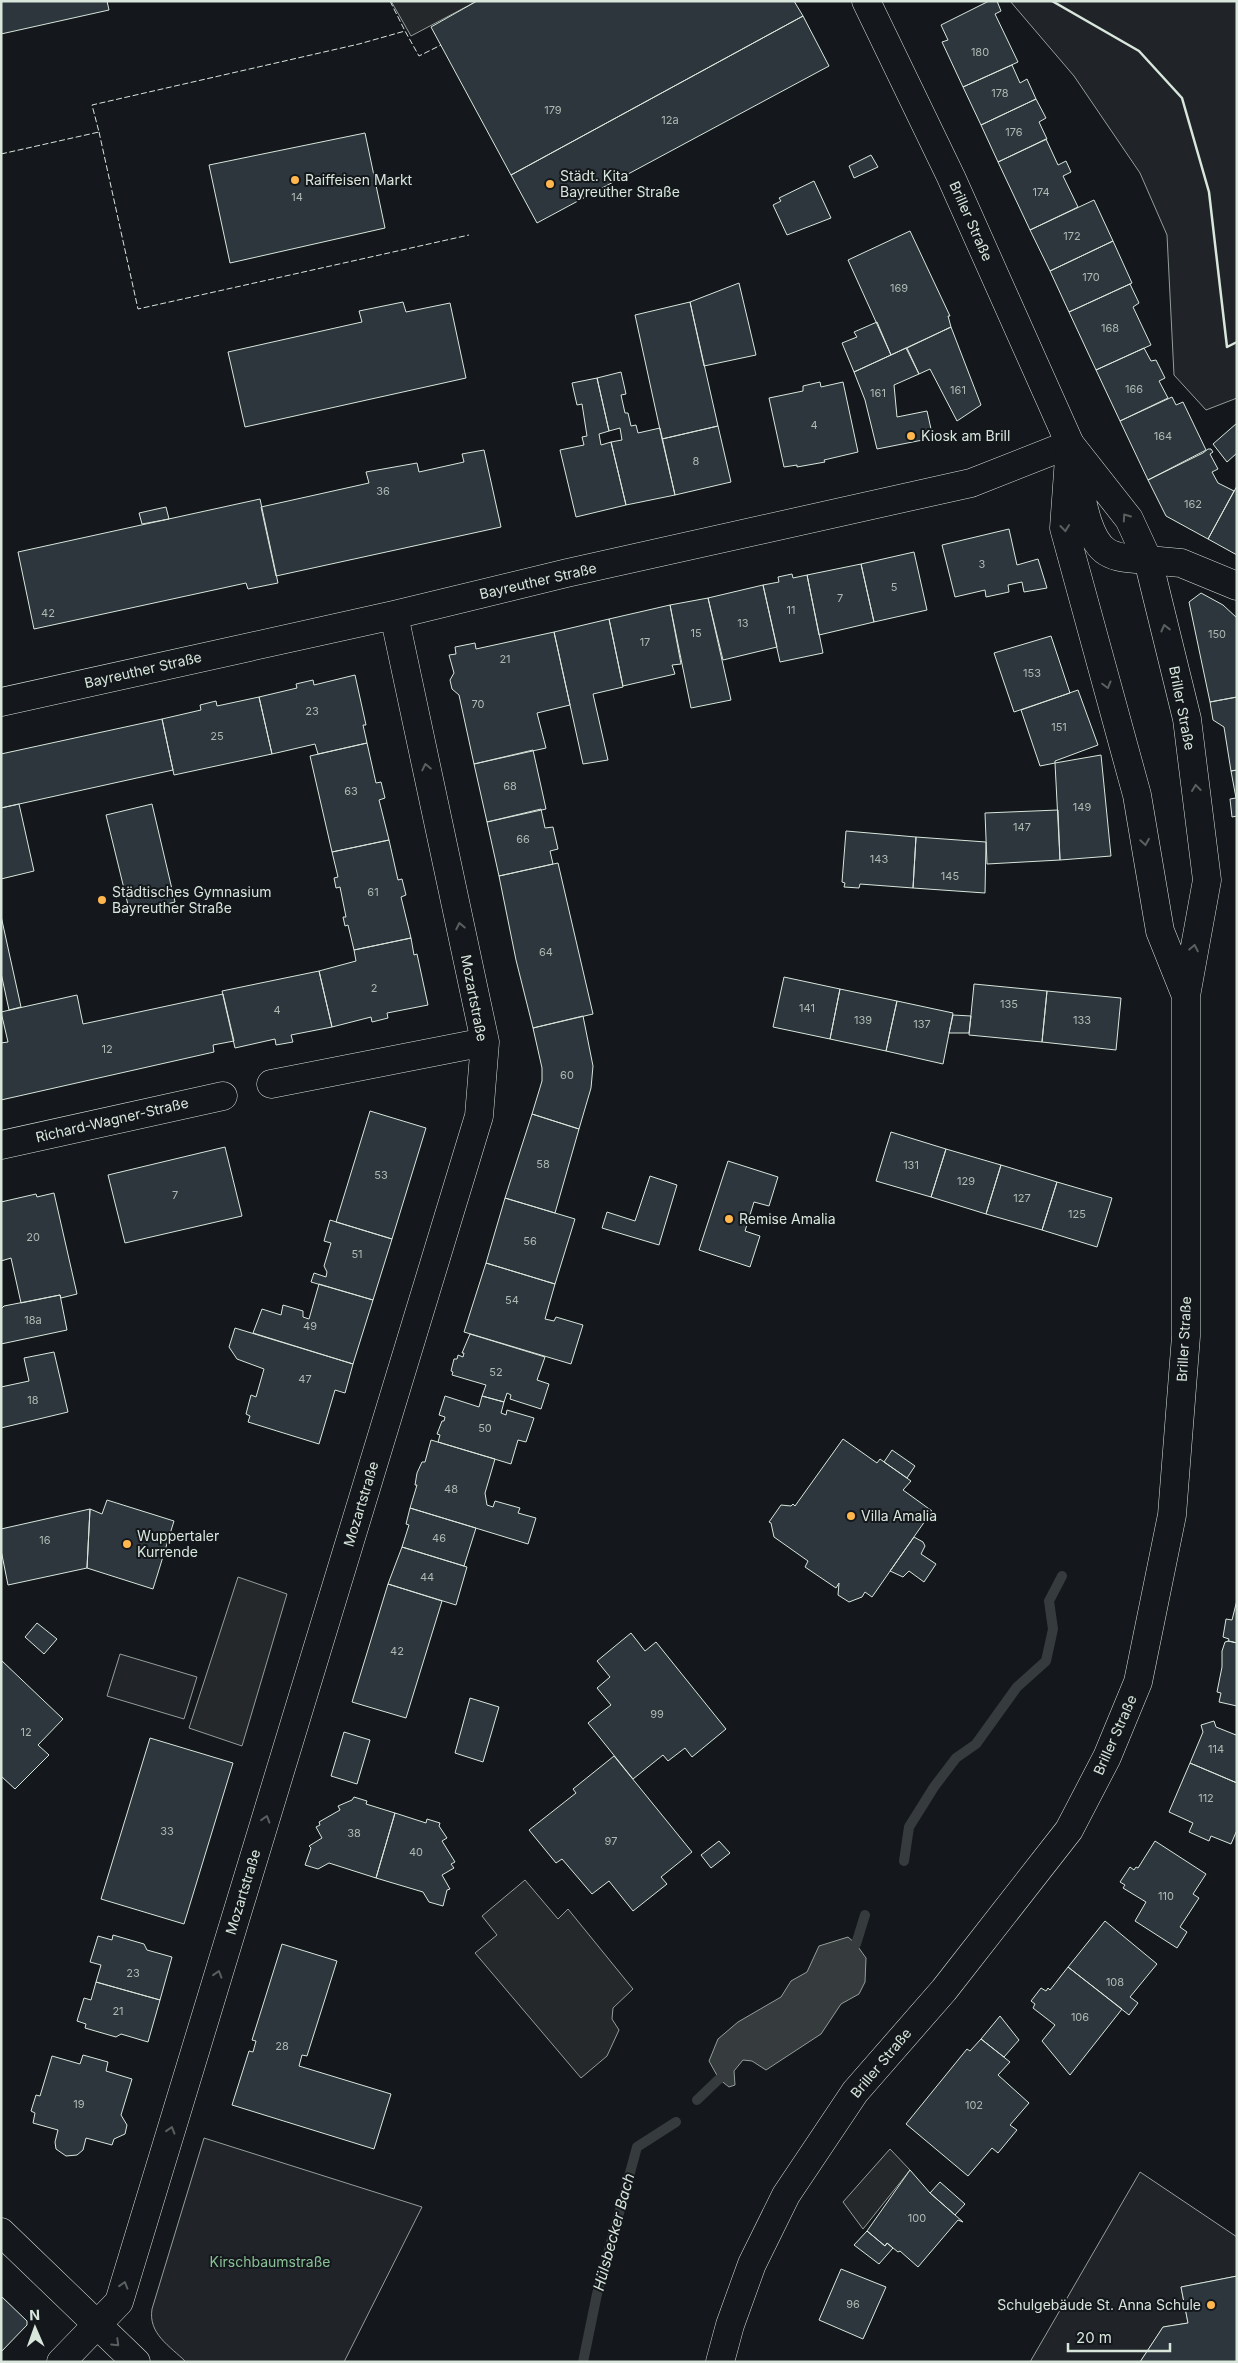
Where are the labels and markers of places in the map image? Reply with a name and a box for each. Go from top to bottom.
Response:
place label: Städt. Kita Bayreuther Straße [560,167,680,200]
place label: Raiffeisen Markt [305,171,413,188]
marker: Raiffeisen Markt [289,174,301,186]
marker: Städt. Kita Bayreuther Straße [544,178,556,190]
place label: Kiosk am Brill [921,427,1010,444]
marker: Kiosk am Brill [905,430,917,442]
place label: Städtisches Gymnasium Bayreuther Straße [112,883,271,916]
marker: Städtisches Gymnasium Bayreuther Straße [96,894,108,906]
place label: Remise Amalia [739,1210,836,1227]
marker: Remise Amalia [723,1213,735,1225]
place label: Villa Amalia [861,1507,937,1524]
marker: Villa Amalia [845,1510,857,1522]
place label: Wuppertaler Kurrende [137,1527,219,1560]
marker: Wuppertaler Kurrende [121,1538,133,1550]
place label: Schulgebäude St. Anna Schule [997,2296,1201,2313]
marker: Schulgebäude St. Anna Schule [1205,2299,1217,2311]

